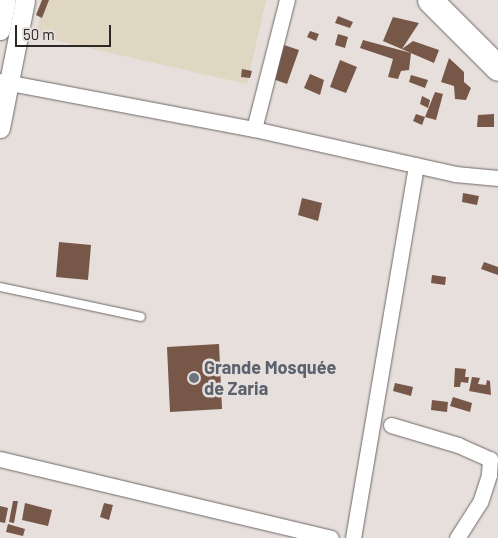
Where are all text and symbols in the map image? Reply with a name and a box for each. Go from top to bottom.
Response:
scale bar [18,15,114,47]
text: 50 m [23,25,55,43]
place label: Grande Mosquée de Zaria [204,357,336,399]
marker: Grande Mosquée de Zaria [188,372,200,384]

